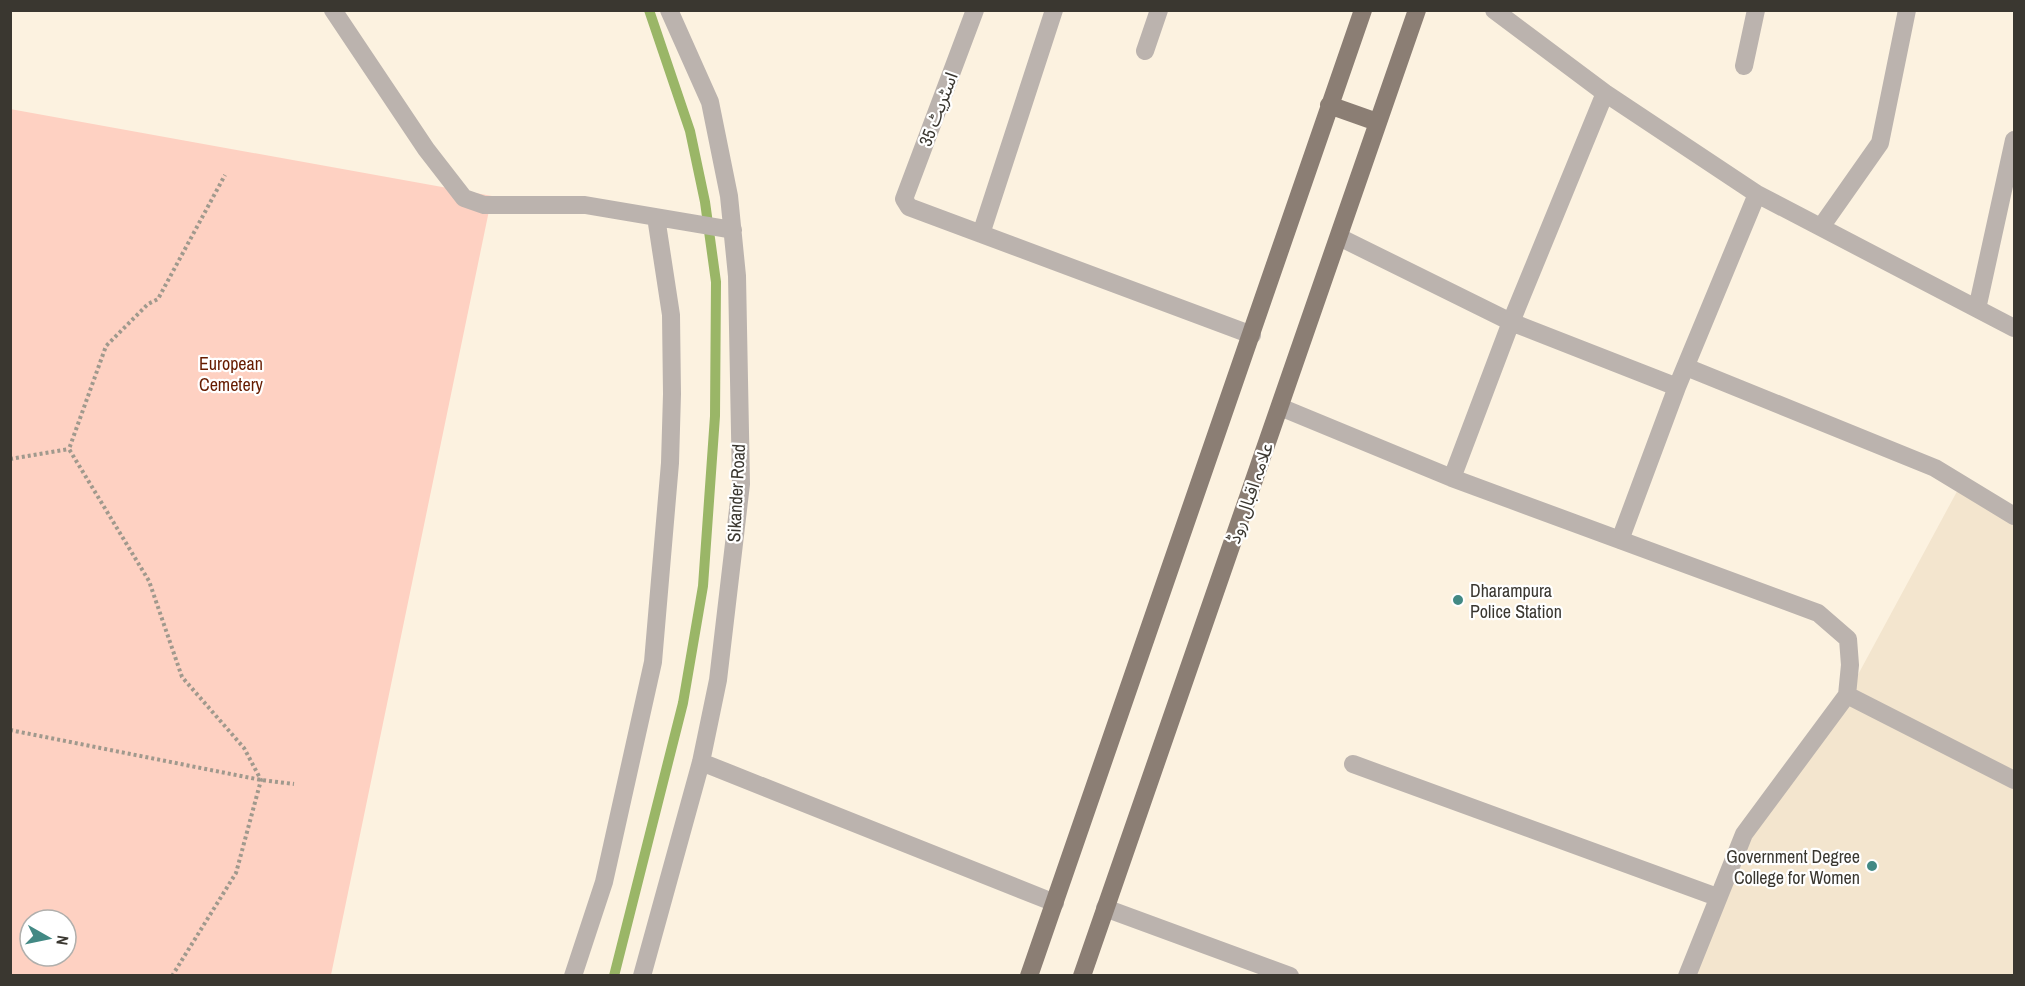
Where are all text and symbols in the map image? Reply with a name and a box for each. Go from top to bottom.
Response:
street label: اسٹریٹ 35 [912,68,964,150]
park label: European Cemetery [199,351,264,397]
street label: علامہ اقبال روڈ [1221,439,1279,547]
street label: Sikander Road [721,443,751,543]
place label: Dharampura Police Station [1470,578,1562,624]
marker: Dharampura Police Station [1451,593,1465,607]
place label: Government Degree College for Women [1726,844,1860,890]
marker: Government Degree College for Women [1865,859,1879,873]
north arrow [18,908,78,968]
text: N [51,934,74,947]

